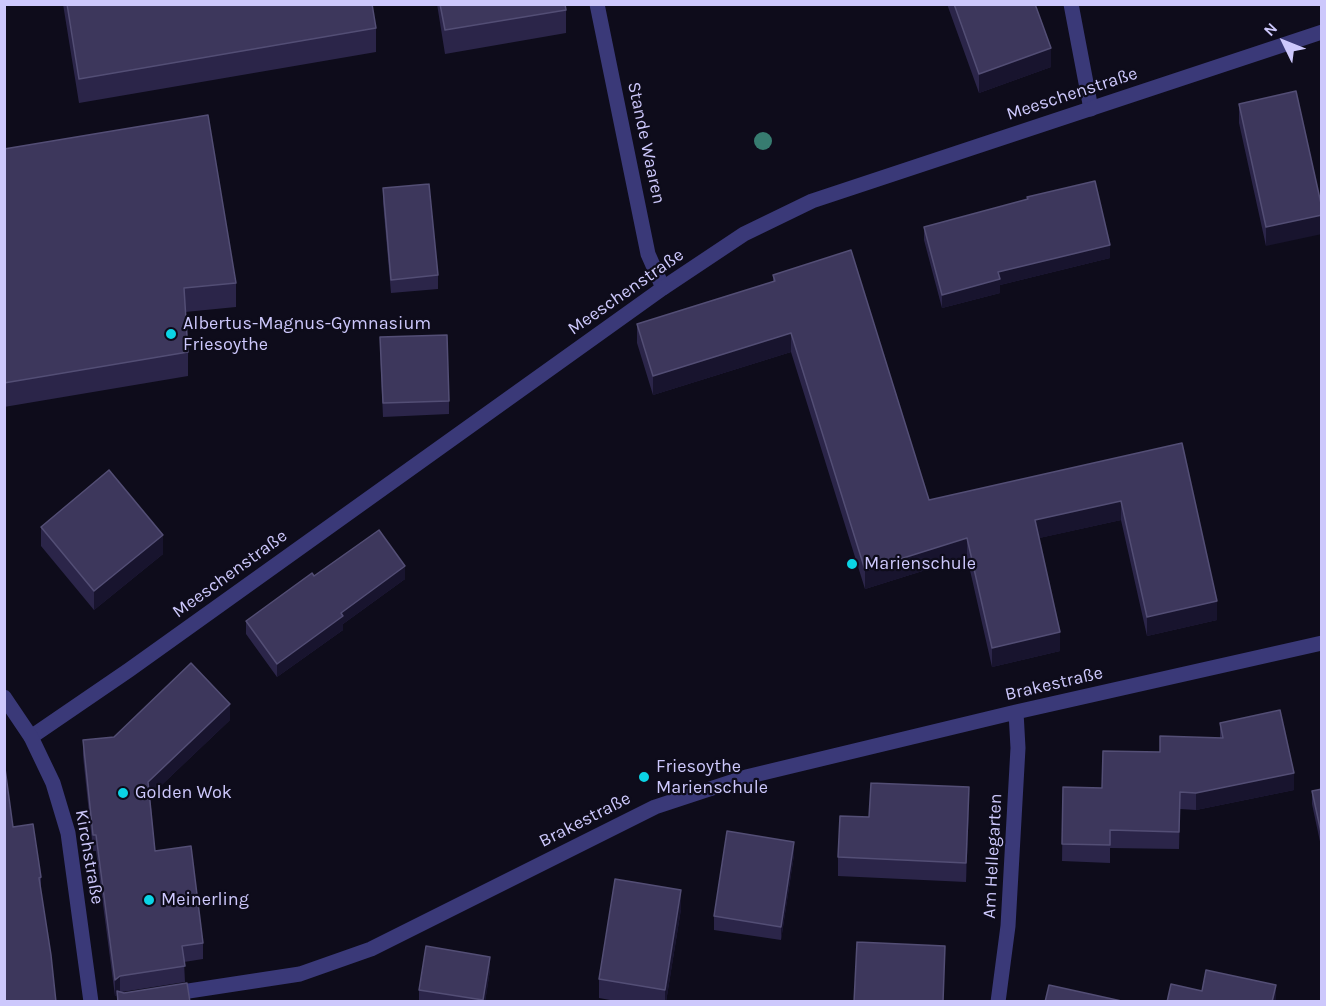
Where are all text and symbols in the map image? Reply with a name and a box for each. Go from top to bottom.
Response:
north arrow [1254,12,1314,72]
text: N [1260,19,1281,40]
street label: Meeschenstraße [1004,63,1140,125]
street label: Stande Waaren [622,80,670,206]
street label: Meeschenstraße [564,244,688,340]
place label: Albertus-Magnus-Gymnasium Friesoythe [183,313,431,356]
marker: Albertus-Magnus-Gymnasium Friesoythe [164,327,178,341]
street label: Meeschenstraße [168,525,292,623]
place label: Marienschule [864,553,976,575]
marker: Marienschule [845,557,859,571]
street label: Brakestraße [1003,662,1105,706]
place label: Friesoythe Marienschule [656,756,768,798]
marker: Friesoythe Marienschule [637,770,651,784]
place label: Golden Wok [135,782,232,804]
marker: Golden Wok [116,786,130,800]
street label: Brakestraße [536,788,634,852]
street label: Am Hellegarten [979,793,1007,919]
street label: Kirchstraße [70,808,108,906]
place label: Meinerling [161,889,249,911]
marker: Meinerling [142,893,156,907]

